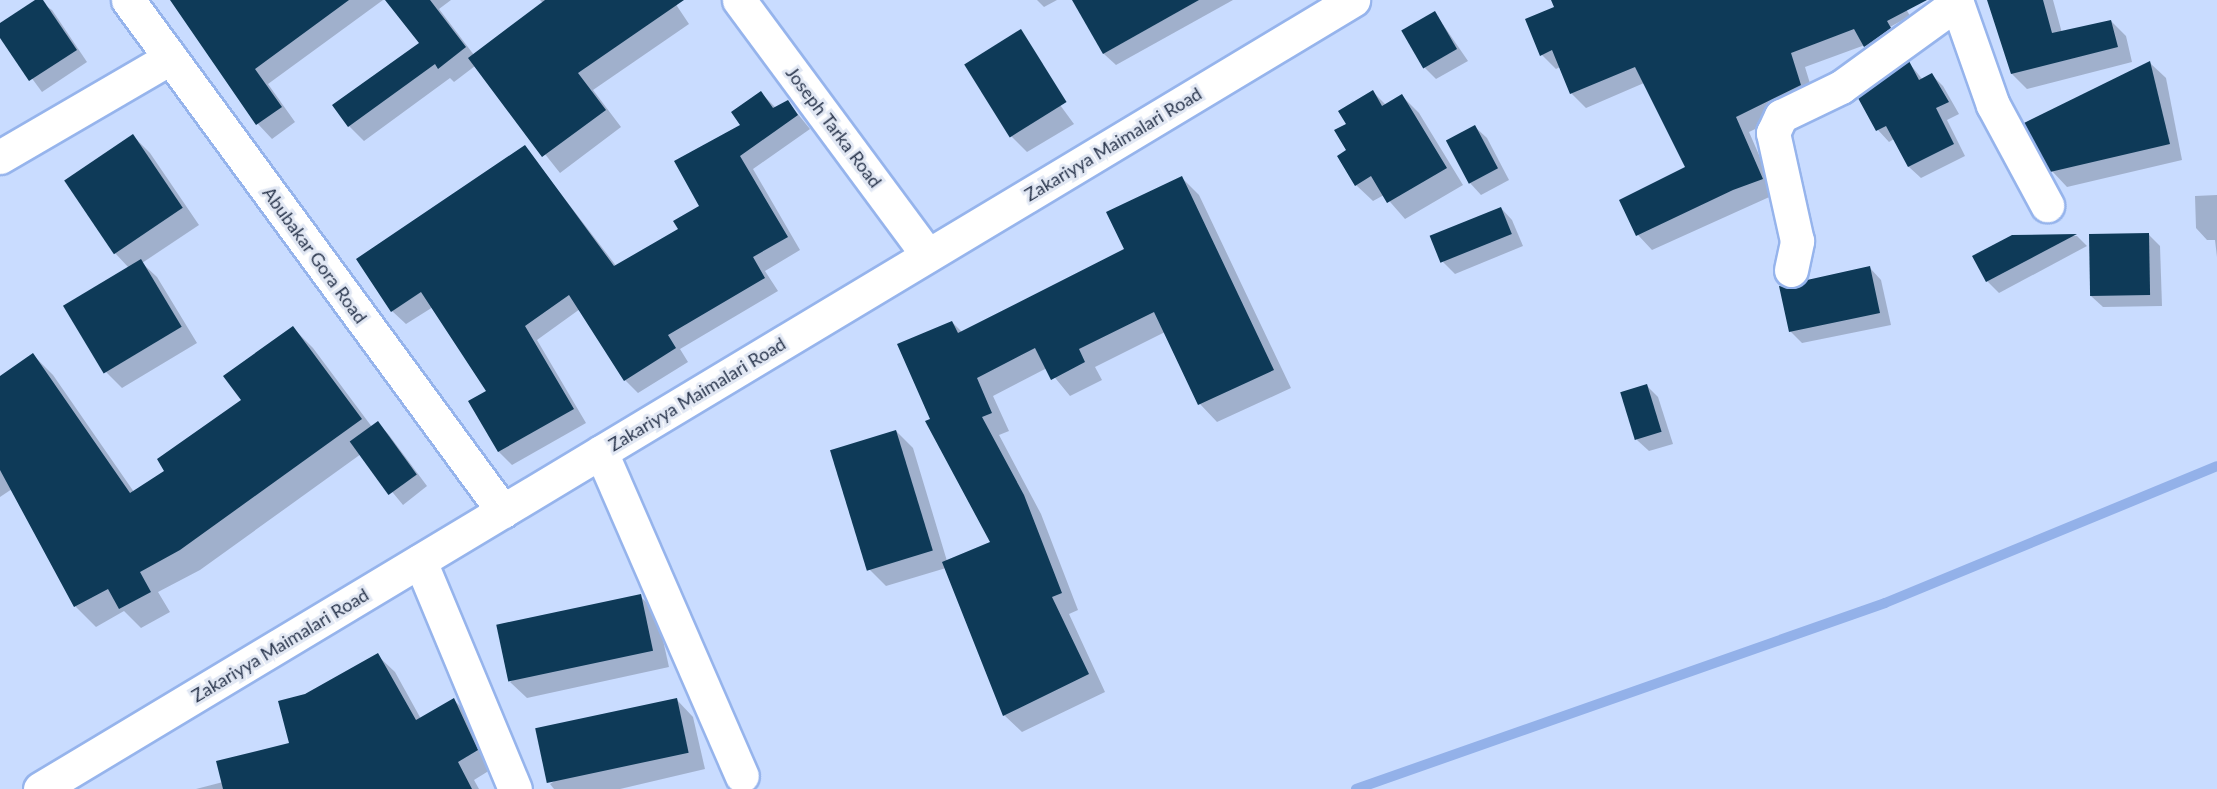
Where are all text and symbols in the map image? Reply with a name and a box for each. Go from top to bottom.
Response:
street label: Joseph Tarka Road [781,62,887,192]
street label: Zakariyya Maimalari Road [1021,83,1205,205]
street label: Abubakar Gora Road [258,182,372,328]
street label: Zakariyya Maimalari Road [605,333,789,455]
street label: Zakariyya Maimalari Road [188,584,372,706]

